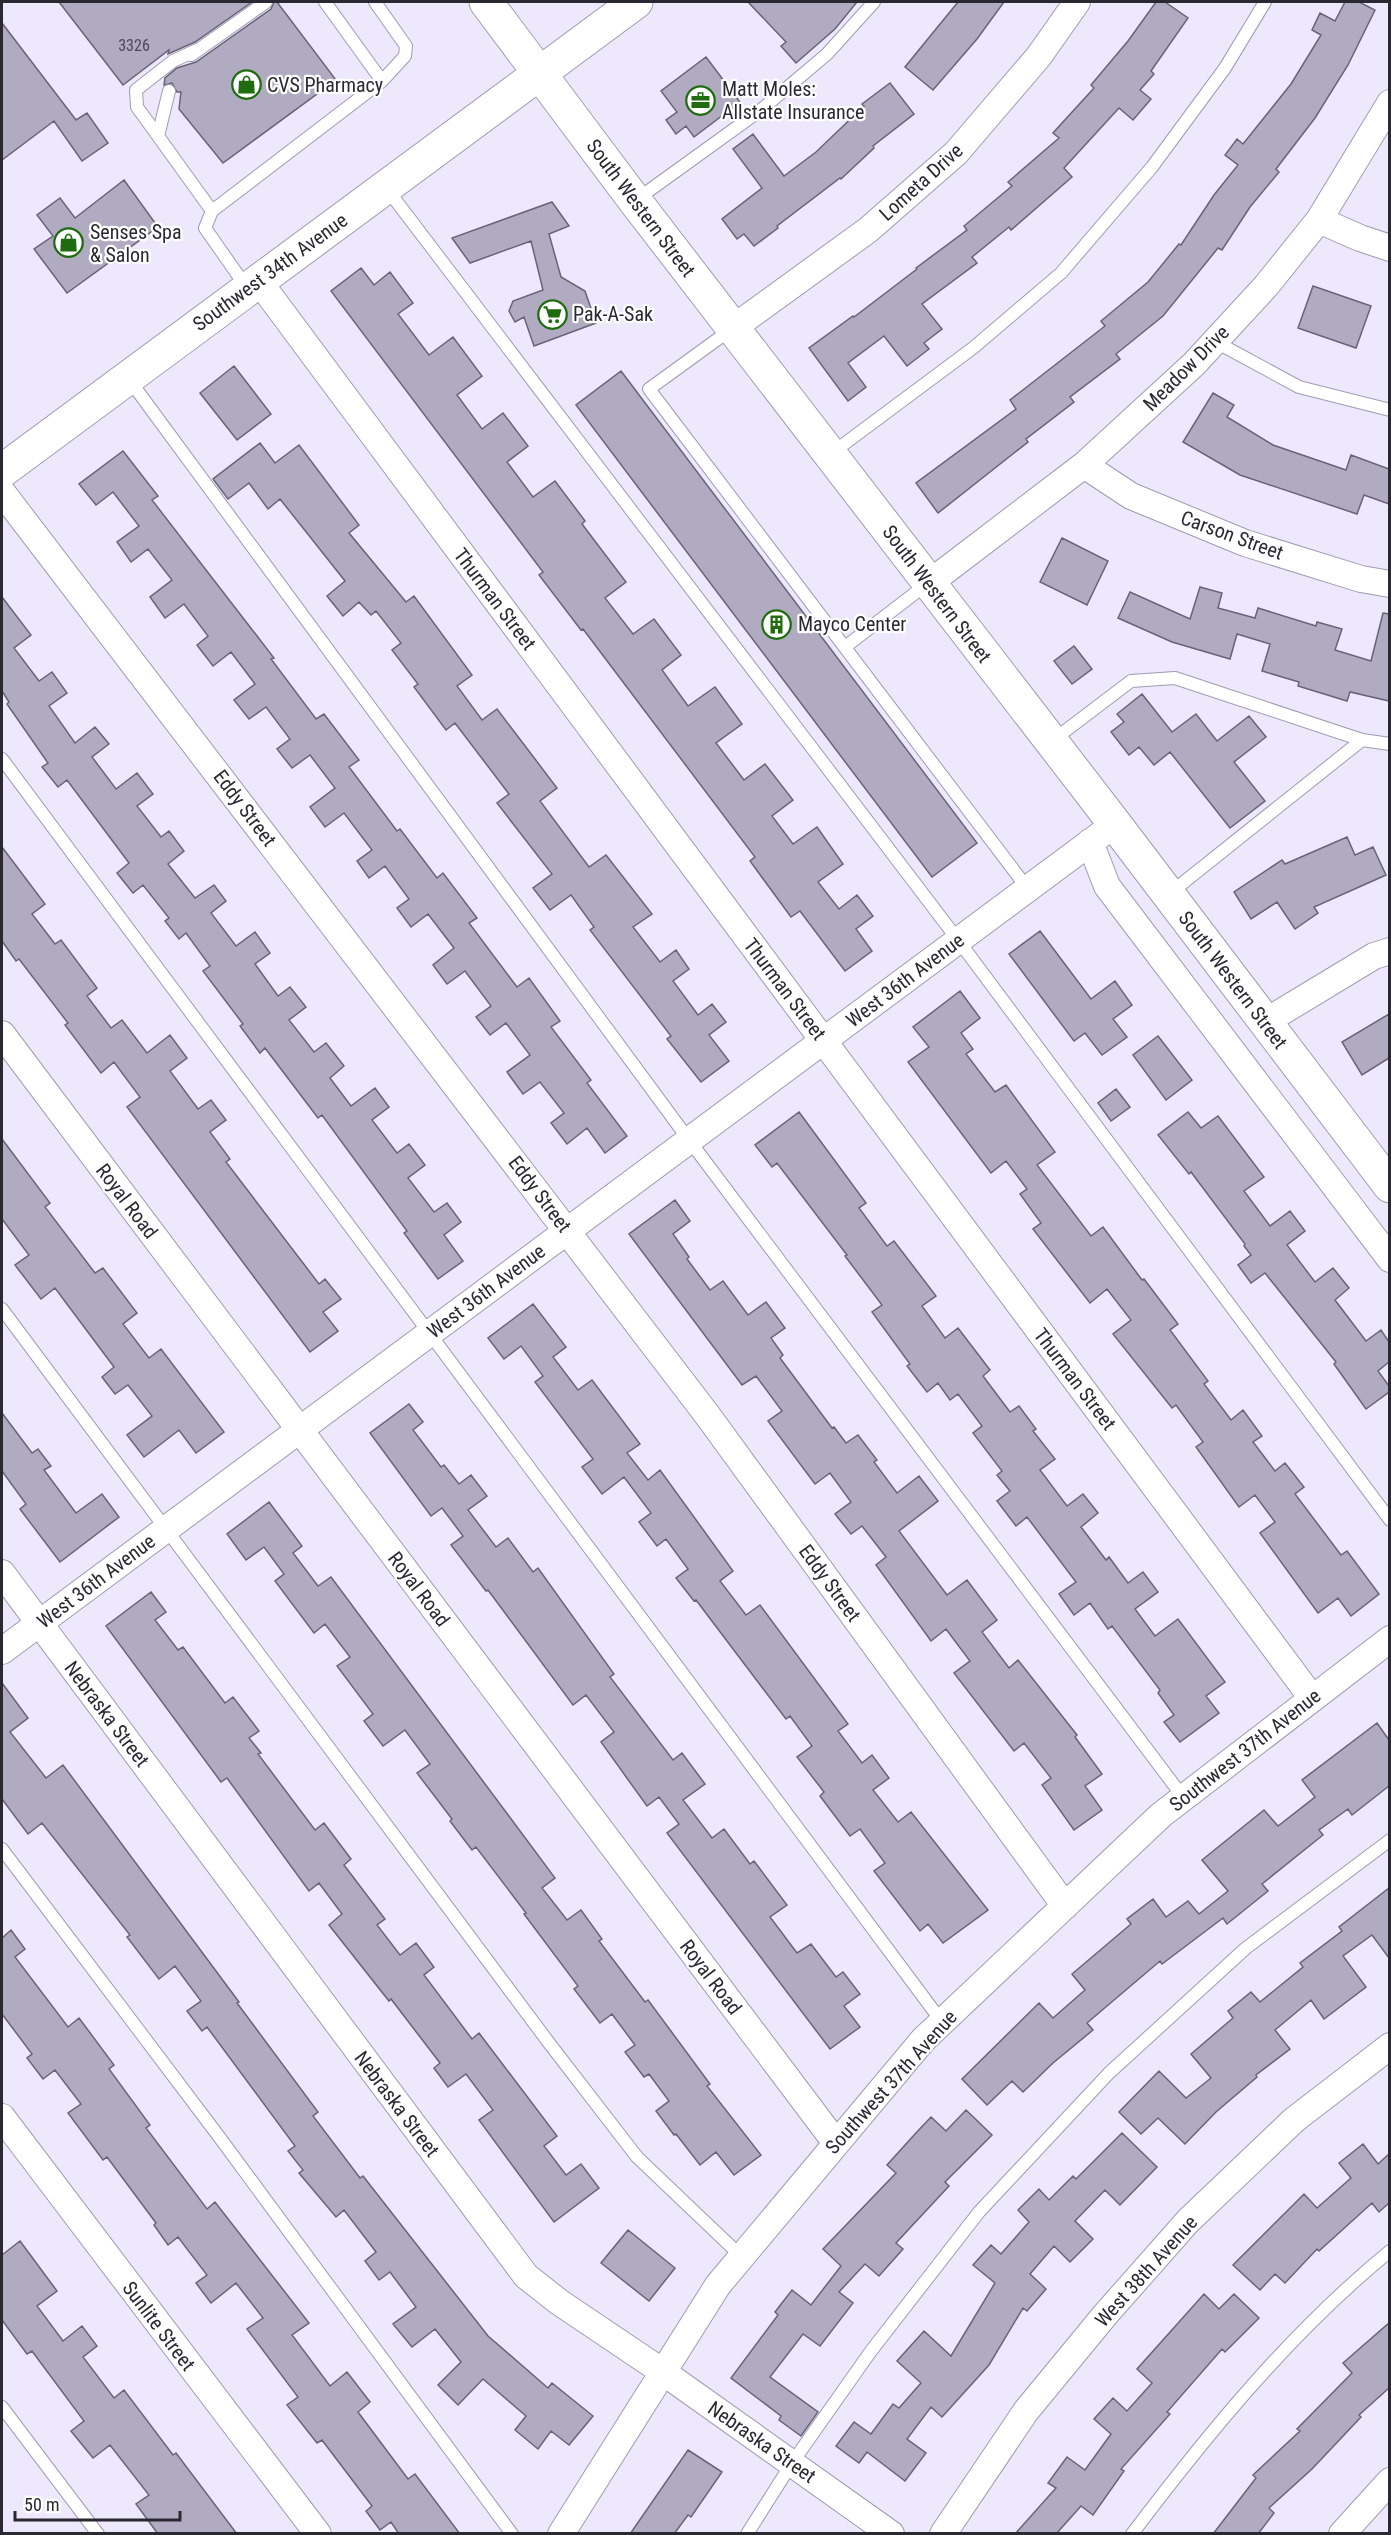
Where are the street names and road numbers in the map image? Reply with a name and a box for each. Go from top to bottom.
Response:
street label: South Western Street [581,134,701,282]
street label: Lometa Drive [874,138,968,226]
street label: Southwest 34th Avenue [188,208,352,336]
street label: Meadow Drive [1138,320,1234,416]
street label: Carson Street [1177,505,1287,565]
street label: South Western Street [877,520,997,668]
street label: Thurman Street [449,543,541,655]
street label: Eddy Street [209,765,282,851]
street label: South Western Street [1173,906,1293,1054]
street label: West 36th Avenue [841,928,969,1032]
street label: Thurman Street [739,933,831,1045]
street label: Eddy Street [504,1151,577,1237]
street label: Royal Road [91,1159,163,1243]
street label: West 36th Avenue [422,1239,550,1343]
street label: Thurman Street [1029,1323,1121,1435]
street label: West 36th Avenue [32,1529,160,1633]
street label: Eddy Street [794,1540,866,1626]
street label: Royal Road [383,1547,455,1631]
street label: Nebraska Street [59,1656,155,1772]
street label: Southwest 37th Avenue [1165,1684,1325,1816]
street label: Royal Road [675,1935,747,2019]
street label: Southwest 37th Avenue [820,2005,962,2159]
street label: Nebraska Street [349,2046,445,2162]
street label: West 38th Avenue [1090,2210,1202,2332]
street label: Sunlite Street [118,2277,200,2375]
street label: Nebraska Street [703,2396,821,2488]

